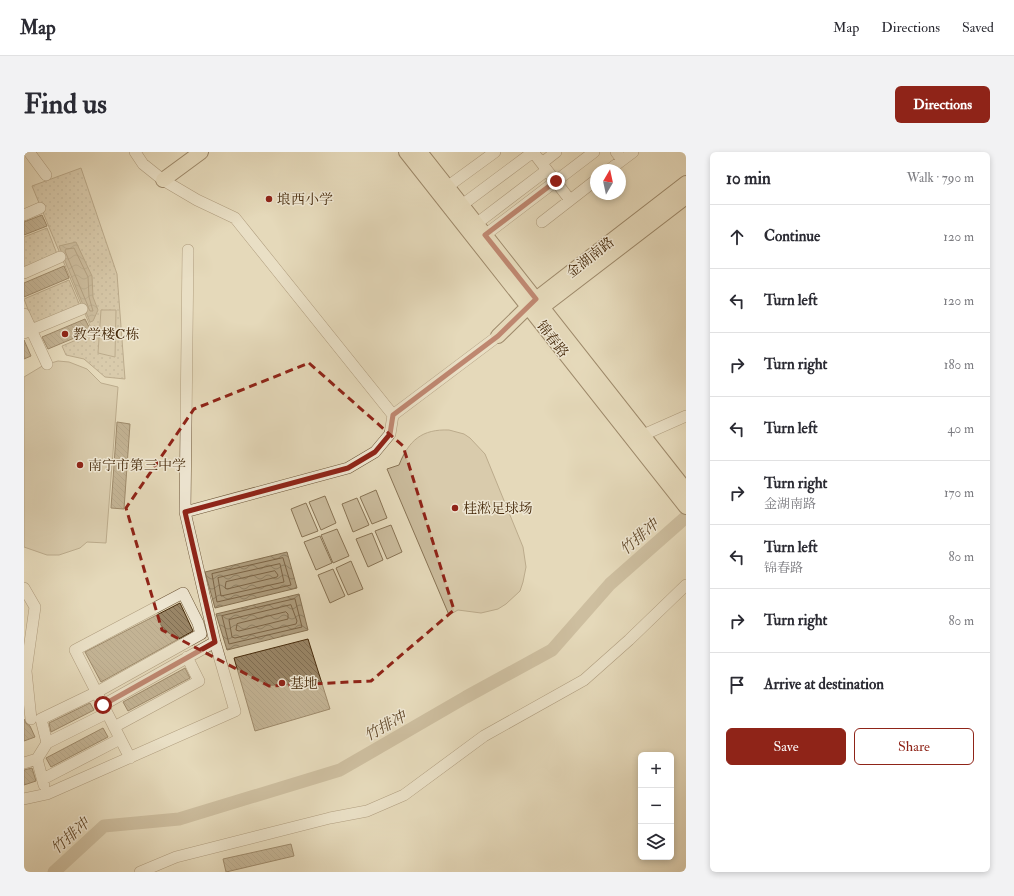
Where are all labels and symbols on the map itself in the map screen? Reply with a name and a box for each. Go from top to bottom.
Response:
north arrow [590,164,626,200]
route end [547,172,565,190]
place label: 埌西小学 [277,191,333,208]
marker: 埌西小学 [264,194,274,204]
street label: 金湖南路 [563,233,618,281]
street label: 锦春路 [533,318,572,361]
place label: 教学楼C栋 [73,326,139,343]
marker: 教学楼C栋 [60,329,70,339]
place label: 南宁市第三中学 [88,457,186,474]
marker: 南宁市第三中学 [75,460,85,470]
place label: 桂淞足球场 [463,500,533,517]
marker: 桂淞足球场 [450,503,460,513]
water label: 竹排冲 [616,514,664,559]
place label: 基地 [290,675,318,692]
marker: 基地 [277,678,287,688]
route start [94,696,112,714]
water label: 竹排冲 [361,706,411,746]
water label: 竹排冲 [47,813,95,858]

